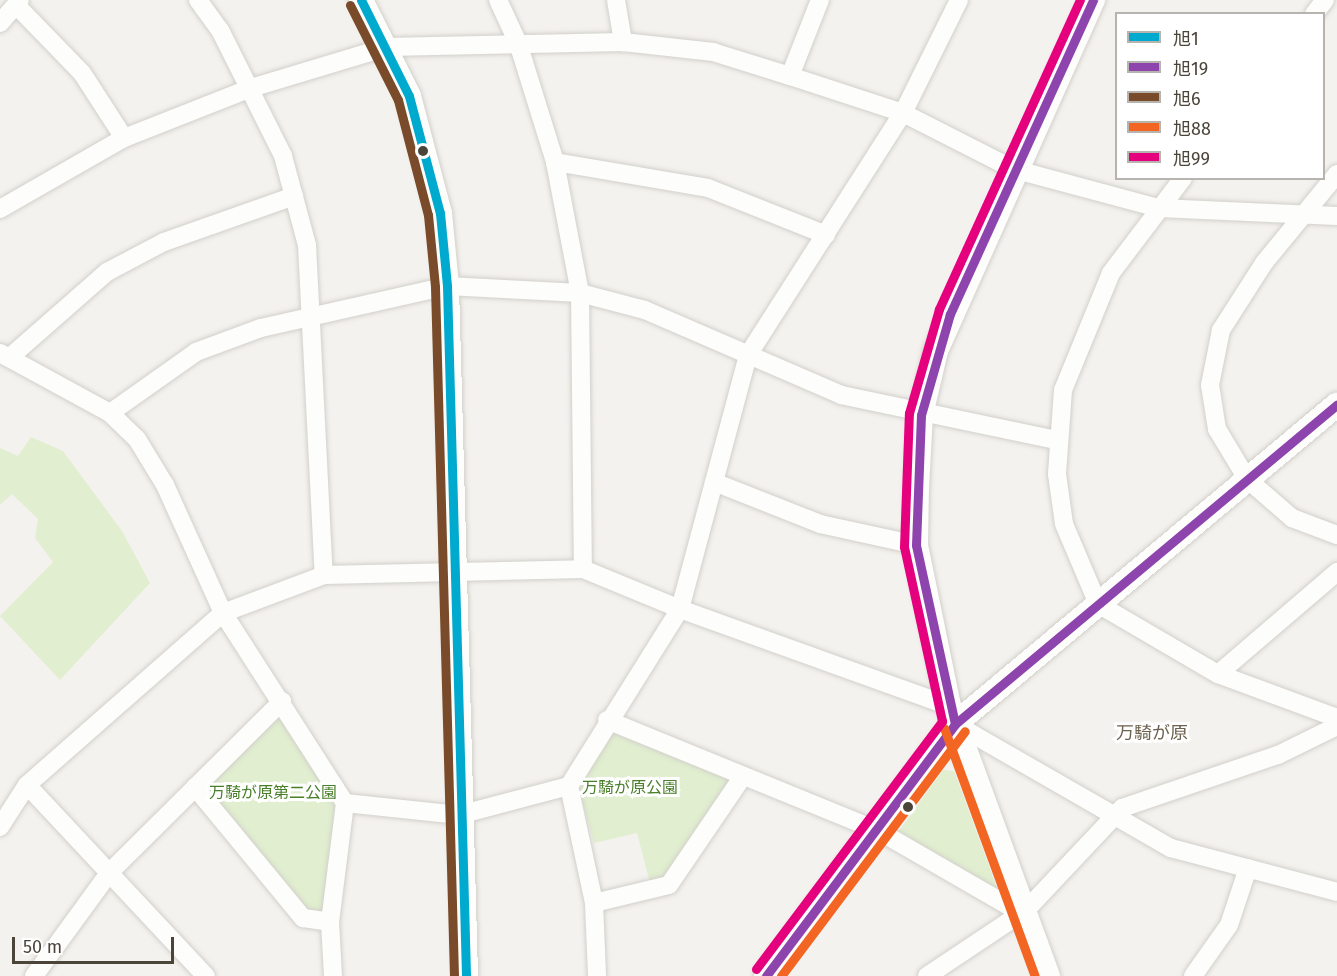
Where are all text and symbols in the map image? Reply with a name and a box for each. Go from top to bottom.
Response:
legend [1115,12,1325,180]
text: 旭1 [1173,28,1199,50]
text: 旭19 [1173,58,1208,80]
text: 旭6 [1173,88,1201,110]
text: 旭88 [1173,118,1211,140]
unlabelled marker [417,145,429,157]
text: 旭99 [1173,148,1210,170]
district label: 万騎が原 [1116,722,1188,744]
park label: 万騎が原公園 [582,778,678,798]
park label: 万騎が原第二公園 [209,783,337,803]
unlabelled marker [902,801,914,813]
scale bar [15,925,177,963]
text: 50 m [23,936,62,958]

